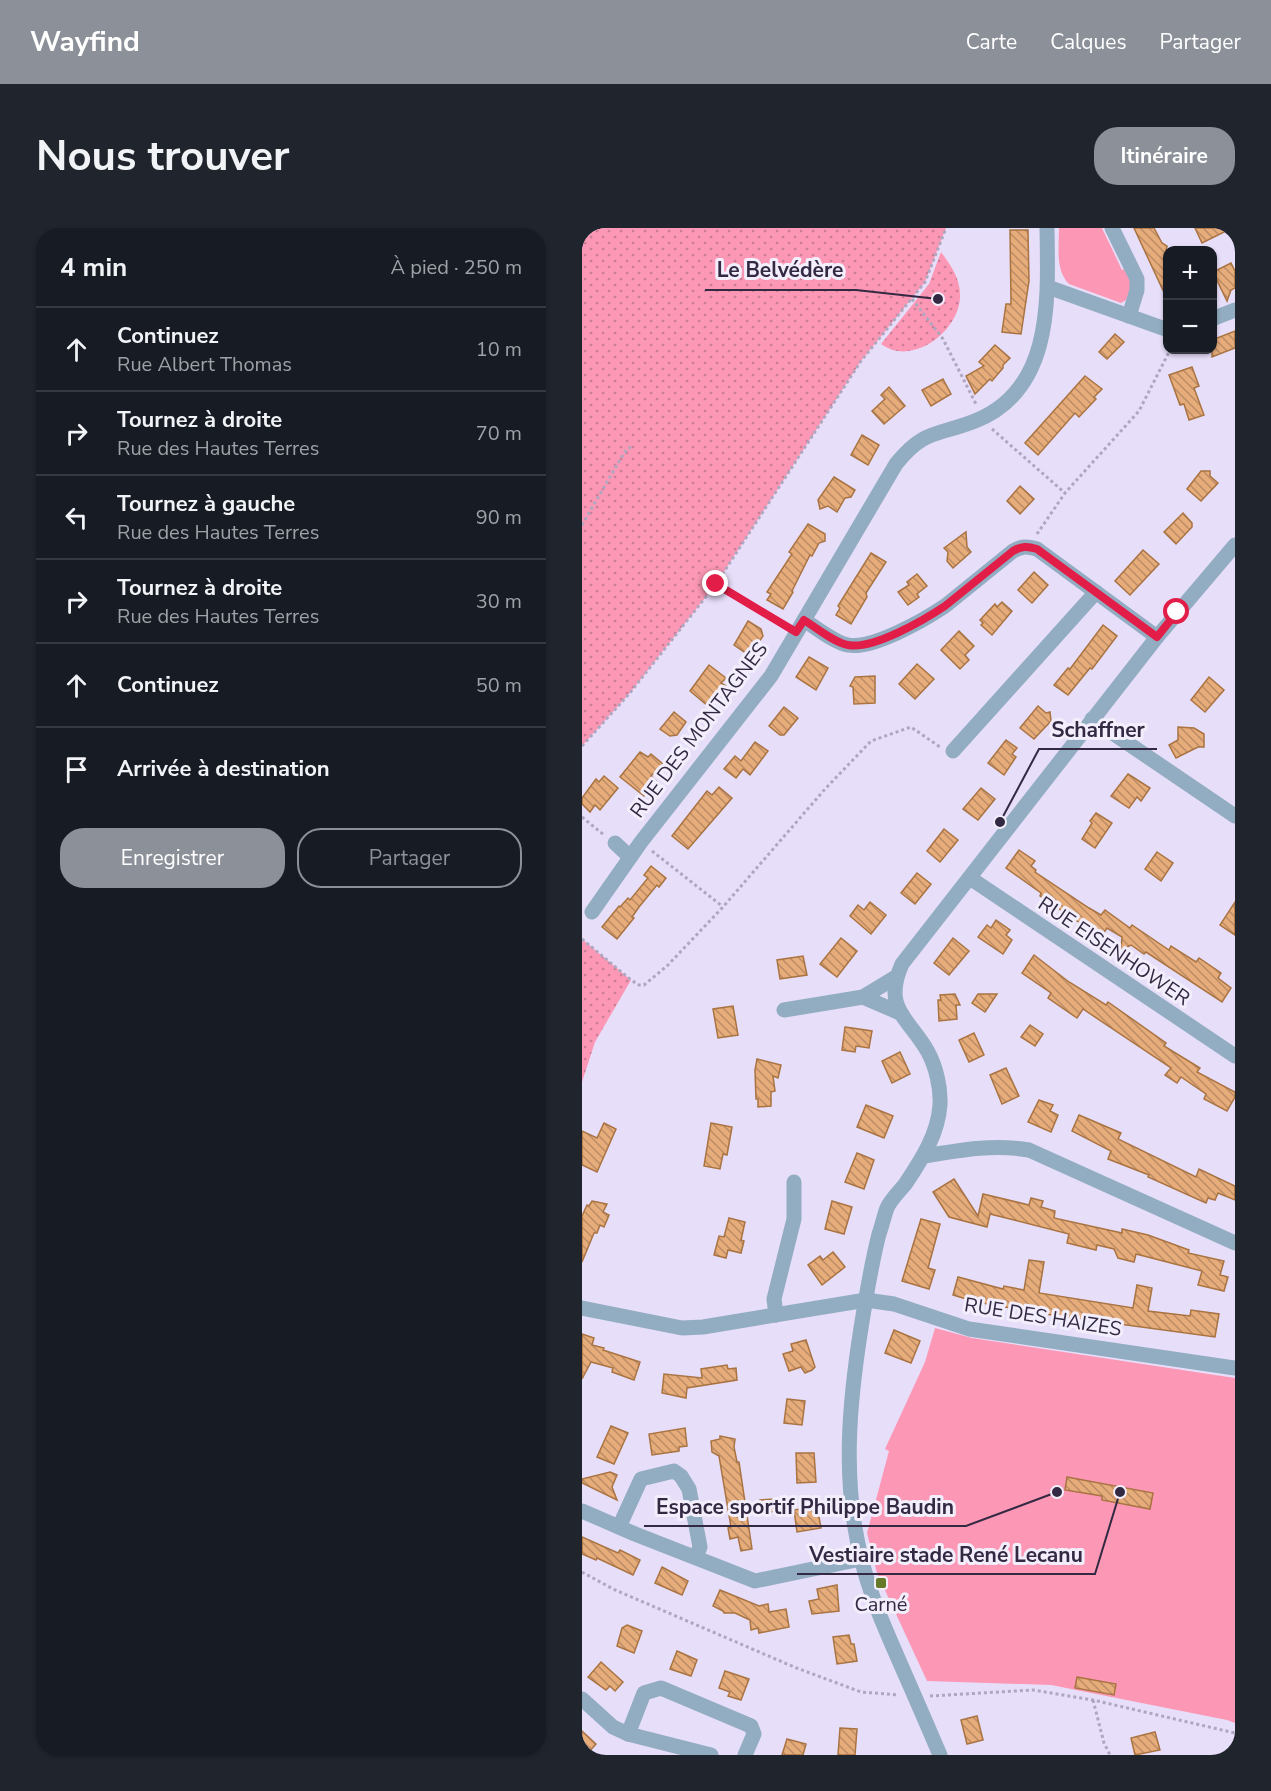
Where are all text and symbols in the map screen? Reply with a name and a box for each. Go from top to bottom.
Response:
text: Wayfind [30,23,140,61]
text: Carte [966,28,1017,56]
text: Calques [1050,28,1127,56]
text: Partager [1160,28,1241,56]
button: Itinéraire [1094,127,1235,185]
text: Nous trouver [36,128,289,185]
map controls [1163,246,1217,354]
button: + [1163,246,1217,300]
text: 4 min [60,250,127,285]
callout: Le Belvédère [705,251,856,290]
text: À pied · 250 m [391,254,522,281]
text: Le Belvédère [717,256,843,284]
button: − [1163,300,1217,354]
text: Continuez [117,321,219,351]
icon: ahead [60,333,93,366]
text: 10 m [476,336,522,363]
text: Rue Albert Thomas [117,351,292,378]
text: Tournez à droite [117,405,282,435]
icon: right [60,417,93,450]
text: 70 m [476,420,522,447]
text: Rue des Hautes Terres [117,435,319,462]
text: Tournez à gauche [117,489,295,519]
icon: left [60,501,93,534]
text: 90 m [476,504,522,531]
text: Rue des Hautes Terres [117,519,319,546]
route end [702,570,728,596]
text: Tournez à droite [117,573,282,603]
icon: right [60,585,93,618]
text: 30 m [476,588,522,615]
route start [1163,598,1189,624]
text: Rue des Hautes Terres [117,603,319,630]
street label: RUE DES MONTAGNES [624,637,774,823]
icon: ahead [60,669,93,702]
text: Continuez [117,670,219,700]
text: 50 m [476,672,522,699]
callout: Schaffner [1039,710,1157,749]
text: Schaffner [1051,716,1146,744]
icon: arrive [60,753,93,786]
text: Arrivée à destination [117,754,330,784]
button: Enregistrer [60,828,285,888]
button: Partager [297,828,522,888]
street label: RUE EISENHOWER [1033,890,1195,1012]
street label: RUE DES HAIZES [962,1291,1124,1343]
callout: Espace sportif Philippe Baudin [644,1487,966,1526]
text: Espace sportif Philippe Baudin [656,1493,954,1521]
callout: Vestiaire stade René Lecanu [797,1535,1095,1574]
text: Vestiaire stade René Lecanu [808,1541,1083,1569]
marker: Carné [874,1576,888,1590]
place label: Carné [855,1591,907,1618]

